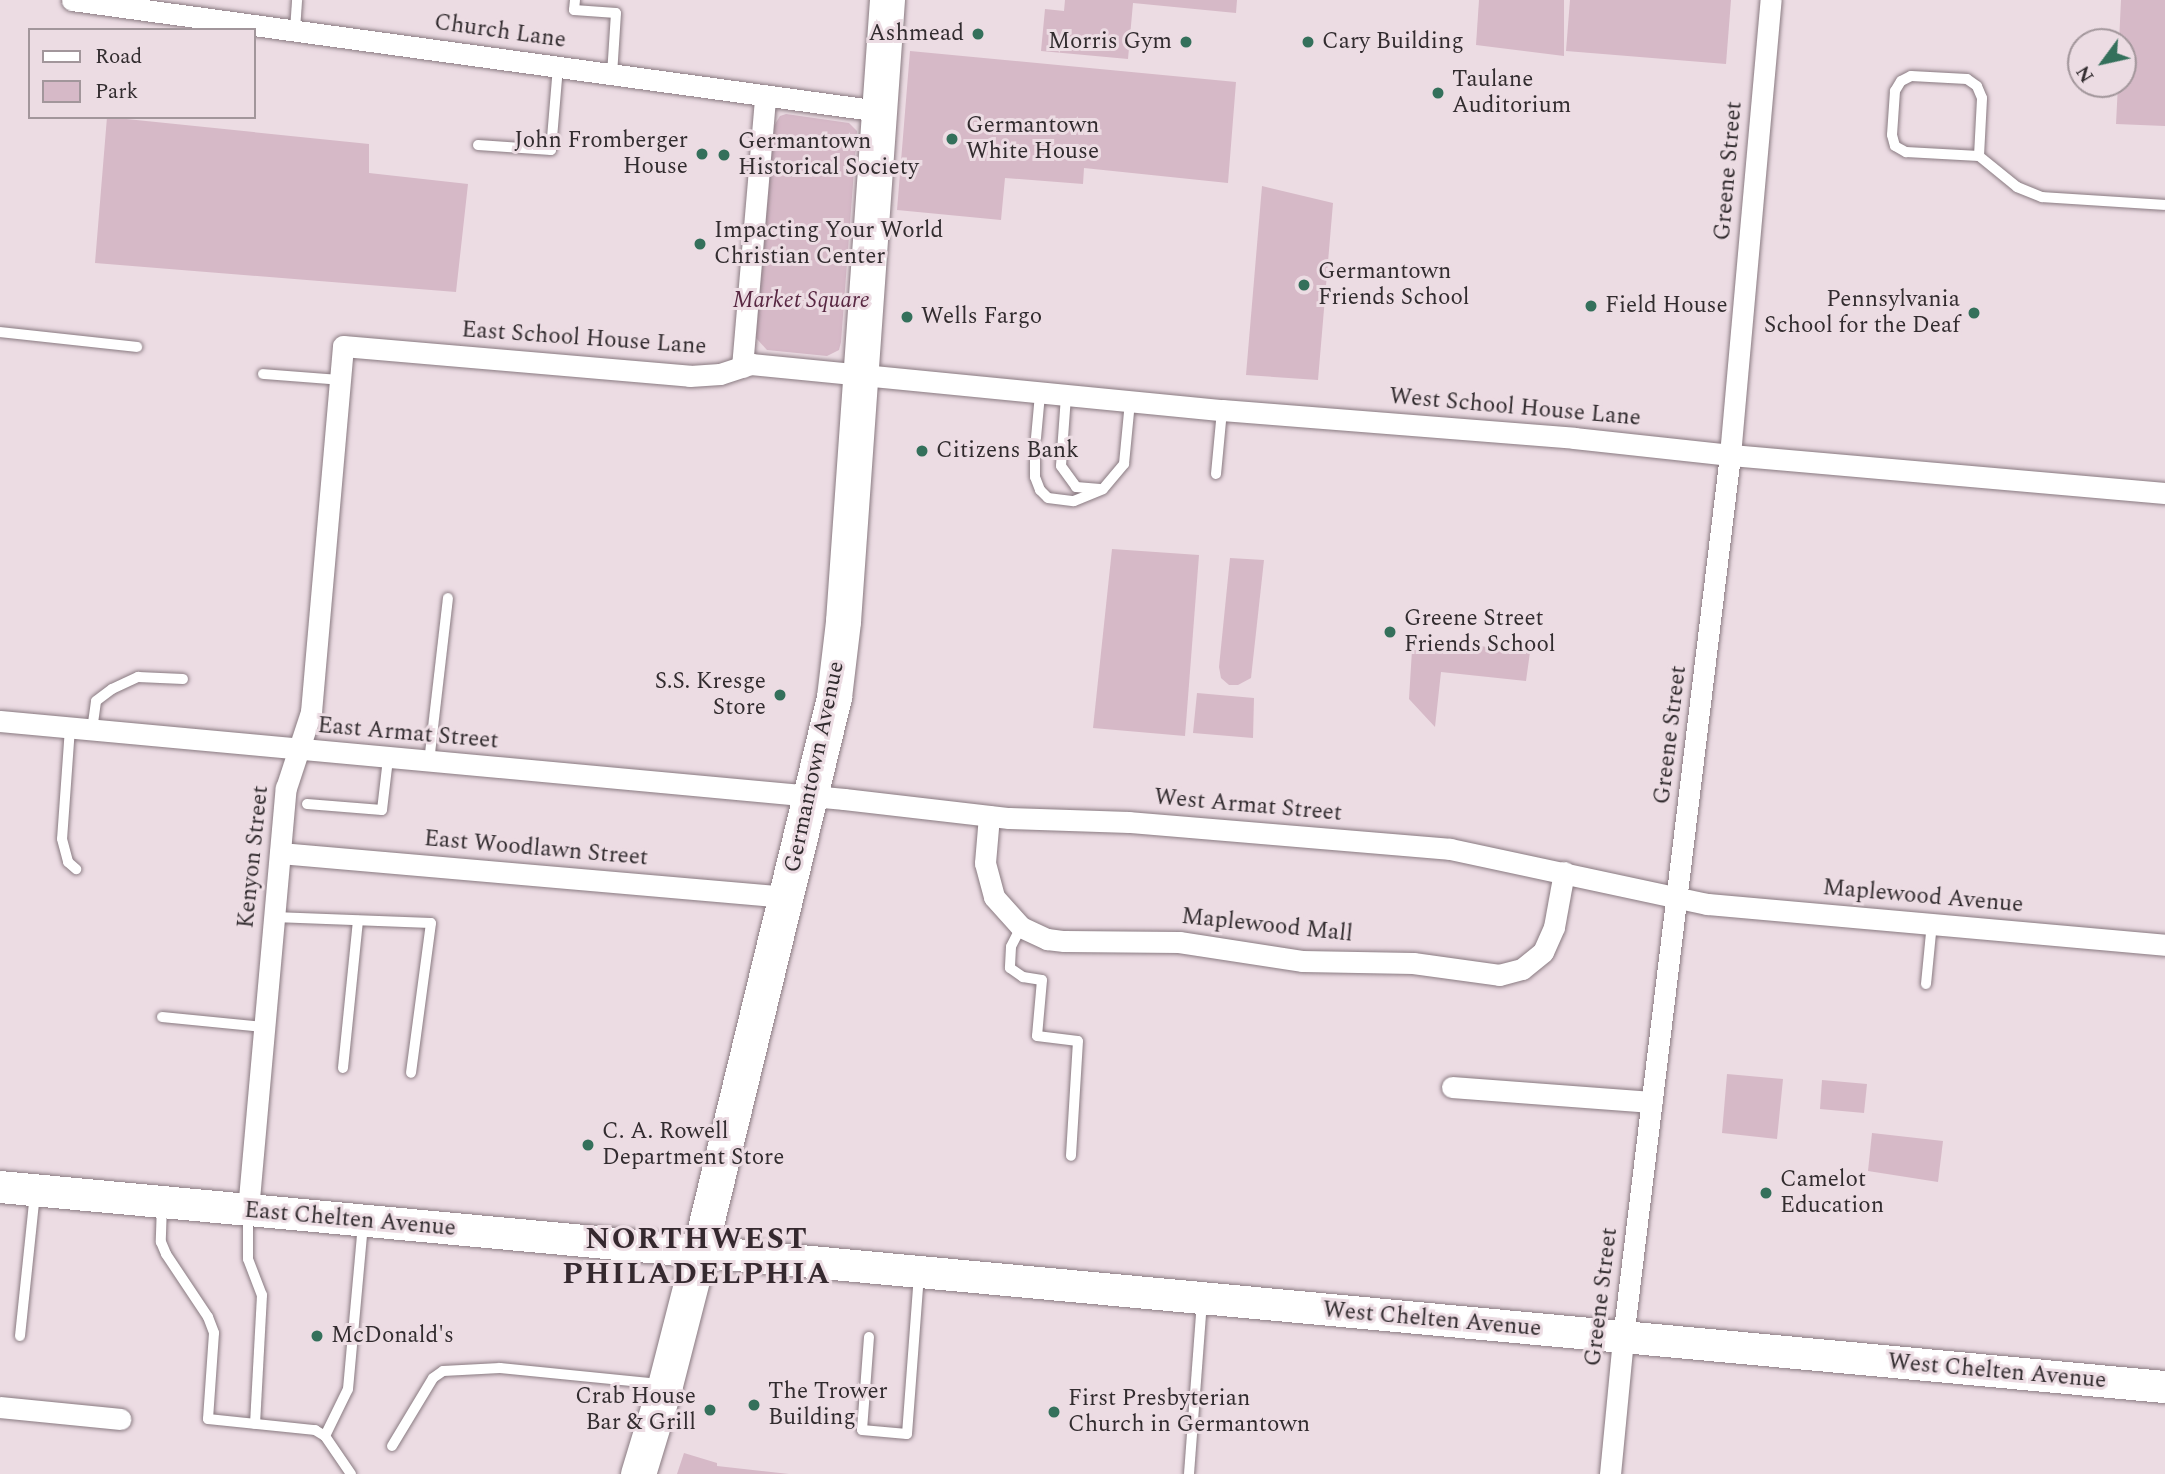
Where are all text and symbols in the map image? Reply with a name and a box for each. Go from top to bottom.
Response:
street label: Church Lane [432,9,568,55]
place label: Ashmead [869,20,964,48]
marker: Ashmead [970,26,986,42]
legend [28,28,256,119]
place label: Morris Gym [1048,28,1172,56]
place label: Cary Building [1322,28,1464,56]
north arrow [2067,28,2137,98]
marker: Morris Gym [1178,34,1194,50]
marker: Cary Building [1300,34,1316,50]
text: Road [95,41,142,73]
text: N [2069,59,2102,88]
place label: Taulane Auditorium [1452,66,1571,120]
text: Park [95,76,138,108]
marker: Taulane Auditorium [1430,85,1446,101]
street label: Greene Street [1709,100,1749,242]
place label: Germantown White House [966,112,1099,166]
place label: John Fromberger House [514,127,688,181]
place label: Germantown Historical Society [738,128,919,182]
marker: Germantown White House [944,131,960,147]
marker: John Fromberger House [694,146,710,162]
marker: Germantown Historical Society [716,147,732,163]
place label: Impacting Your World Christian Center [714,217,943,271]
marker: Impacting Your World Christian Center [692,236,708,252]
place label: Germantown Friends School [1318,258,1470,312]
marker: Germantown Friends School [1296,277,1312,293]
place label: Pennsylvania School for the Deaf [1764,286,1960,340]
park label: Market Square [732,287,870,315]
place label: Field House [1605,292,1728,320]
marker: Field House [1583,298,1599,314]
place label: Wells Fargo [921,303,1042,331]
marker: Pennsylvania School for the Deaf [1966,305,1982,321]
marker: Wells Fargo [899,309,915,325]
street label: East School House Lane [461,317,707,361]
street label: West School House Lane [1388,383,1642,433]
place label: Citizens Bank [936,437,1079,465]
marker: Citizens Bank [914,443,930,459]
place label: Greene Street Friends School [1404,605,1556,659]
marker: Greene Street Friends School [1382,624,1398,640]
street label: Germantown Avenue [779,659,851,875]
street label: Greene Street [1649,664,1693,806]
place label: S.S. Kresge Store [655,668,766,722]
marker: S.S. Kresge Store [772,687,788,703]
street label: East Armat Street [316,712,500,756]
street label: Kenyon Street [233,784,275,930]
street label: West Armat Street [1153,784,1343,828]
street label: East Woodlawn Street [423,825,649,873]
street label: Maplewood Avenue [1822,874,2024,920]
street label: Maplewood Mall [1180,903,1354,949]
place label: C. A. Rowell Department Store [602,1118,784,1172]
marker: C. A. Rowell Department Store [580,1137,596,1153]
place label: Camelot Education [1780,1166,1884,1220]
marker: Camelot Education [1758,1185,1774,1201]
street label: East Chelten Avenue [243,1197,457,1243]
district label: NORTHWEST PHILADELPHIA [564,1221,830,1292]
street label: Greene Street [1580,1226,1624,1368]
street label: West Chelten Avenue [1322,1297,1542,1343]
place label: McDonald's [331,1322,454,1350]
marker: McDonald's [309,1328,325,1344]
street label: West Chelten Avenue [1887,1349,2107,1395]
place label: The Trower Building [768,1378,888,1432]
place label: Crab House Bar & Grill [575,1383,696,1437]
place label: First Presbyterian Church in Germantown [1068,1385,1310,1439]
marker: The Trower Building [746,1397,762,1413]
marker: Crab House Bar & Grill [702,1402,718,1418]
marker: First Presbyterian Church in Germantown [1046,1404,1062,1420]

